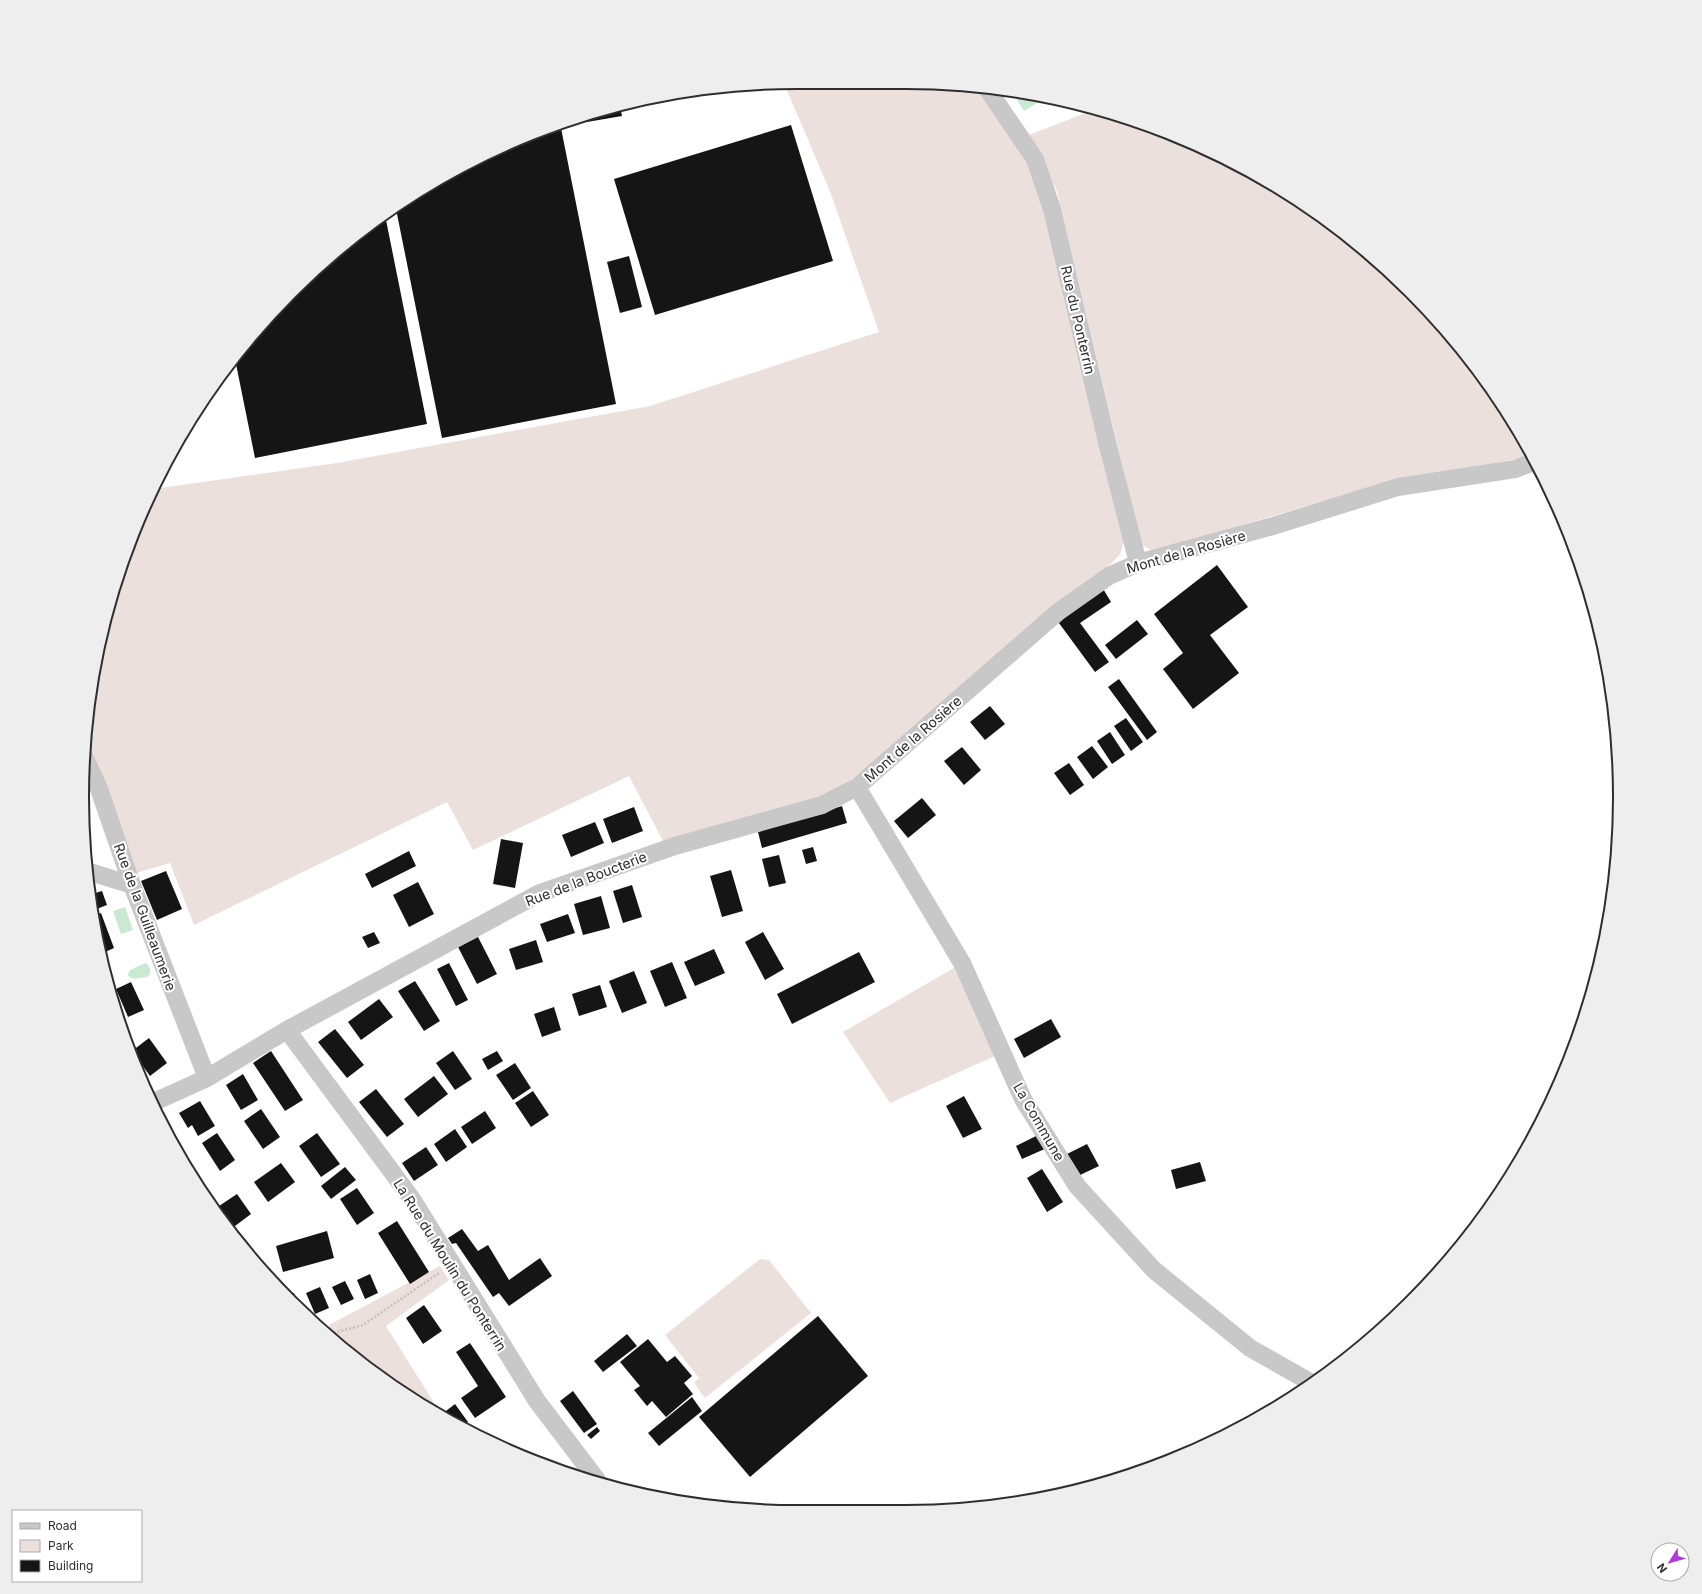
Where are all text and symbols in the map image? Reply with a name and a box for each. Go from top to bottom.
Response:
street label: Rue du Ponterrin [1058,264,1099,376]
street label: Mont de la Rosière [1124,526,1247,577]
street label: Mont de la Rosière [861,692,965,785]
street label: Rue de la Guilleaumerie [111,841,180,993]
street label: Rue de la Boucterie [523,848,649,910]
street label: La Commune [1010,1080,1069,1164]
street label: La Rue du Moulin du Ponterrin [390,1176,511,1354]
legend [12,1510,142,1582]
text: Road [48,1518,77,1533]
text: Park [48,1538,74,1553]
north arrow [1650,1542,1690,1582]
text: Building [48,1558,93,1573]
text: N [1654,1560,1670,1576]

